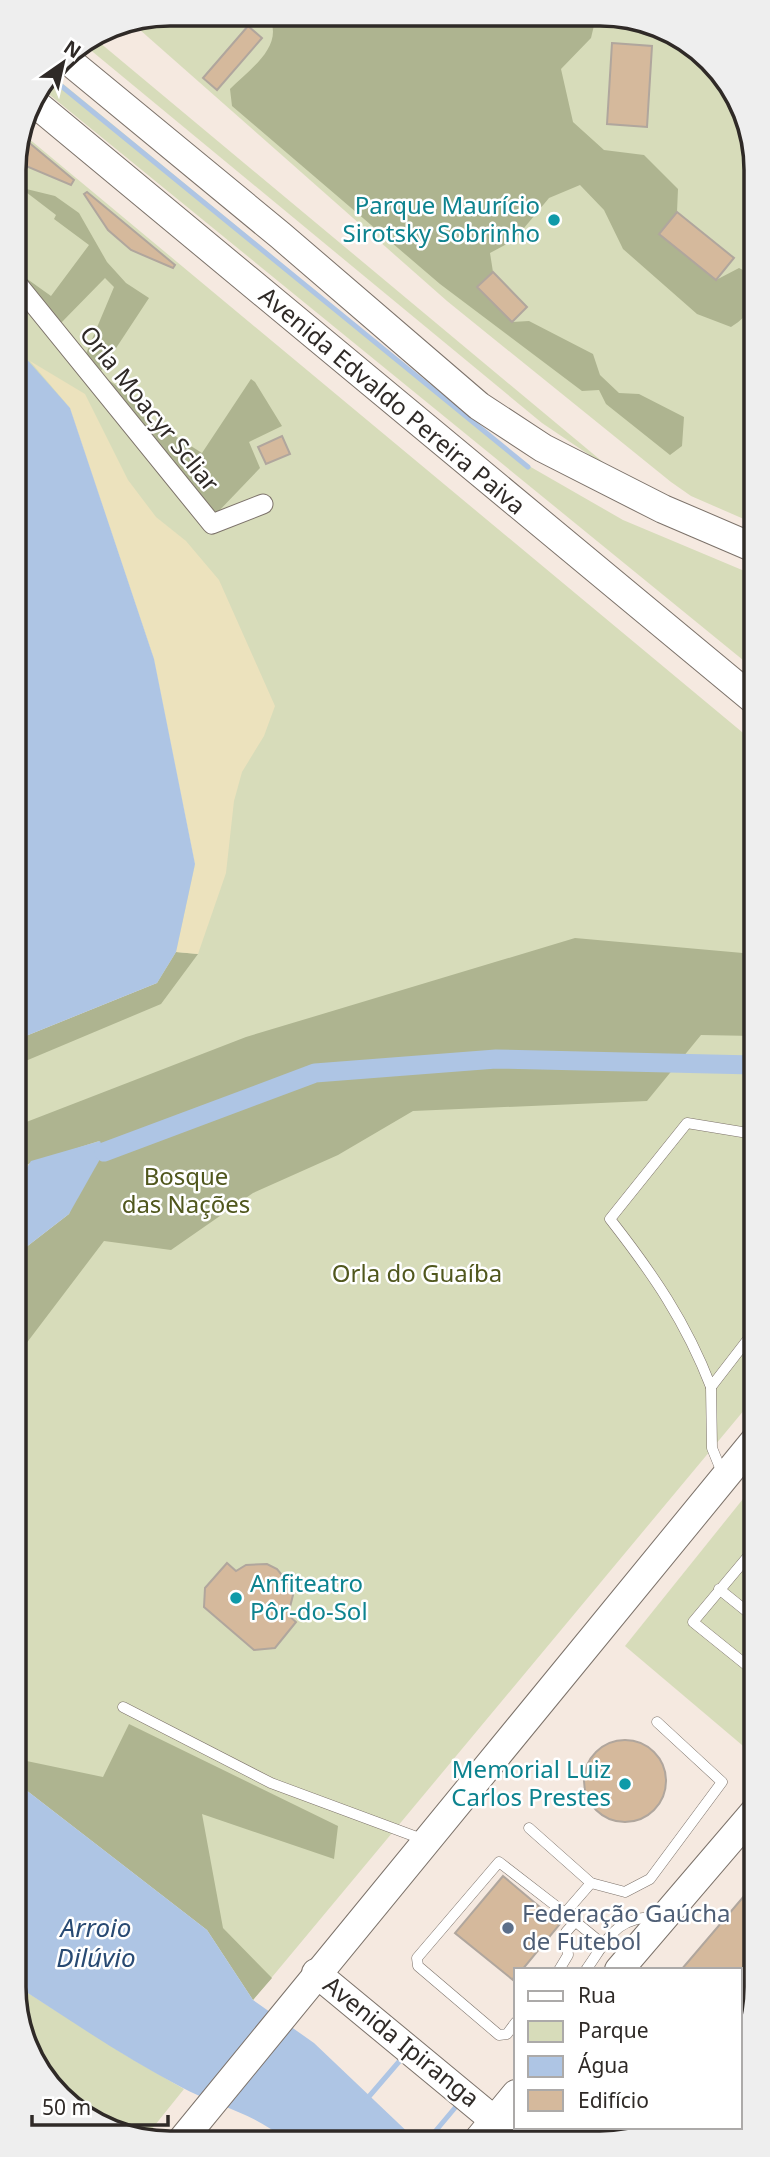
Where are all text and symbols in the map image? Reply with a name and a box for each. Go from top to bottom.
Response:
north arrow [28,28,98,98]
text: N [59,34,86,64]
place label: Parque Maurício Sirotsky Sobrinho [342,188,540,249]
marker: Parque Maurício Sirotsky Sobrinho [546,212,562,228]
street label: Avenida Edvaldo Pereira Paiva [253,279,533,521]
street label: Orla Moacyr Scliar [73,318,227,498]
park label: Bosque das Nações [122,1159,250,1220]
park label: Orla do Guaíba [332,1256,502,1289]
place label: Anfiteatro Pôr-do-Sol [250,1566,368,1627]
marker: Anfiteatro Pôr-do-Sol [228,1590,244,1606]
place label: Memorial Luiz Carlos Prestes [451,1752,611,1813]
marker: Memorial Luiz Carlos Prestes [617,1776,633,1792]
place label: Federação Gaúcha de Futebol [522,1896,731,1957]
water label: Arroio Dilúvio [56,1909,136,1975]
marker: Federação Gaúcha de Futebol [500,1920,516,1936]
street label: Avenida Ipiranga [317,1968,487,2114]
legend [514,1968,742,2129]
text: Rua [578,1981,616,2009]
text: Parque [578,2016,648,2044]
text: Água [578,2051,629,2079]
scale bar [32,2084,168,2128]
text: Edifício [578,2086,649,2114]
text: 50 m [42,2093,91,2121]

